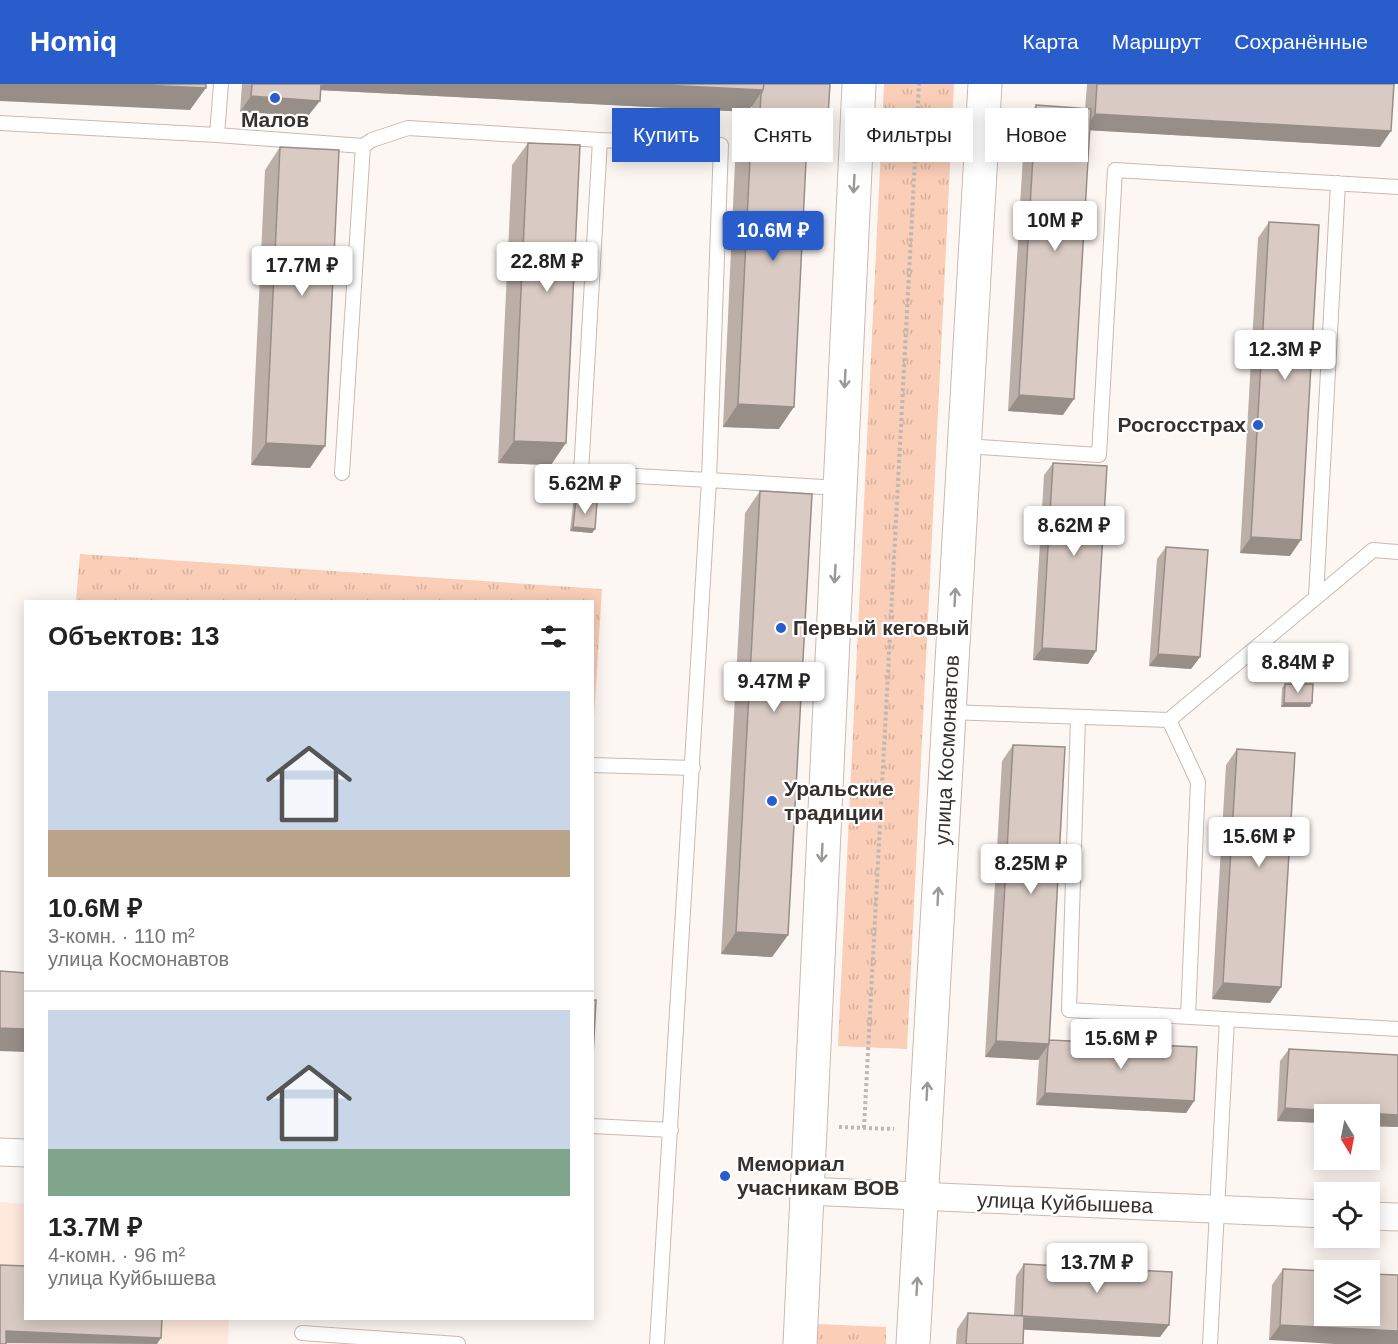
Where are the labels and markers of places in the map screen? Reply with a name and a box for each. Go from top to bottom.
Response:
marker: Малов [268,91,282,105]
place label: Малов [241,108,309,131]
pin: 10M ₽ [1013,201,1097,252]
pin: 10.6M ₽ [718,211,828,262]
pin: 22.8M ₽ [492,242,602,293]
pin: 17.7M ₽ [247,246,357,297]
pin: 12.3M ₽ [1230,330,1340,381]
place label: Росгосстрах [1117,413,1246,436]
marker: Росгосстрах [1251,418,1265,432]
pin: 5.62M ₽ [530,464,640,515]
pin: 8.62M ₽ [1019,506,1129,557]
place label: Первый кеговый [793,616,969,639]
marker: Первый кеговый [774,621,788,635]
pin: 8.84M ₽ [1243,643,1353,694]
pin: 9.47M ₽ [719,662,829,713]
place label: Уральские традиции [784,777,894,824]
marker: Уральские традиции [765,794,779,808]
pin: 15.6M ₽ [1204,817,1314,868]
pin: 8.25M ₽ [976,844,1086,895]
pin: 15.6M ₽ [1066,1019,1176,1070]
place label: Мемориал учасникам ВОВ [737,1152,900,1199]
marker: Мемориал учасникам ВОВ [718,1169,732,1183]
pin: 13.7M ₽ [1042,1243,1152,1294]

